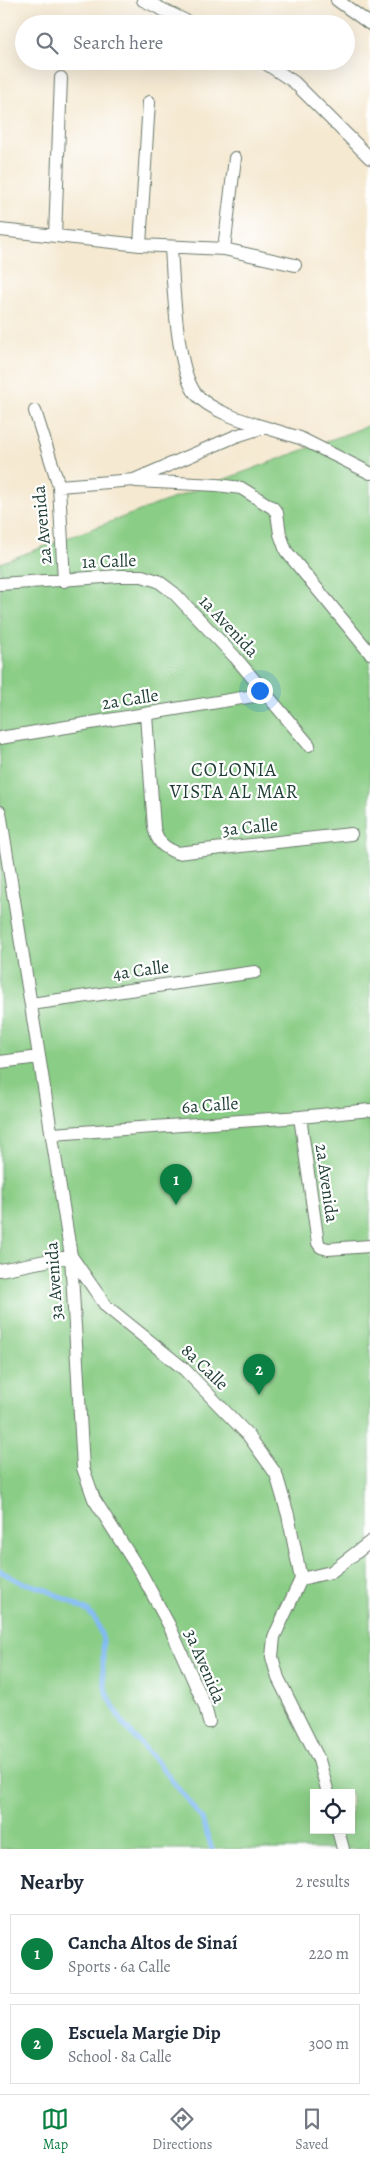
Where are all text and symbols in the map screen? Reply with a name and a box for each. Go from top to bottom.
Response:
search box [15,15,355,70]
icon: search [33,29,61,57]
text: Search here [73,30,163,56]
street label: 2a Avenida [27,484,57,566]
street label: 1a Calle [81,548,137,574]
street label: 1a Avenida [194,590,264,663]
your location [247,678,273,704]
street label: 2a Calle [100,683,160,715]
district label: COLONIA VISTA AL MAR [169,757,298,805]
street label: 3a Calle [221,812,279,842]
street label: 4a Calle [111,954,171,986]
street label: 6a Calle [181,1091,239,1119]
street label: 2a Avenida [310,1142,344,1225]
pin: 1 [160,1164,192,1205]
street label: 3a Avenida [39,1240,69,1321]
street label: 8a Calle [176,1339,234,1395]
pin: 2 [243,1354,275,1395]
street label: 3a Avenida [179,1625,232,1707]
map controls [310,1789,355,1834]
button: locate [310,1789,355,1834]
text: Nearby [20,1868,83,1896]
text: 2 results [295,1871,350,1893]
text: Cancha Altos de Sinaí [68,1930,238,1956]
text: 1 [34,1943,40,1965]
text: 220 m [309,1943,349,1965]
text: Sports · 6a Calle [68,1956,171,1978]
text: Escuela Margie Dip [68,2020,221,2046]
text: 2 [33,2033,41,2055]
text: 300 m [309,2033,349,2055]
text: School · 8a Calle [68,2046,172,2068]
tab: Map [41,2105,69,2154]
tab: Directions [152,2105,212,2154]
tab: Saved [295,2105,329,2154]

